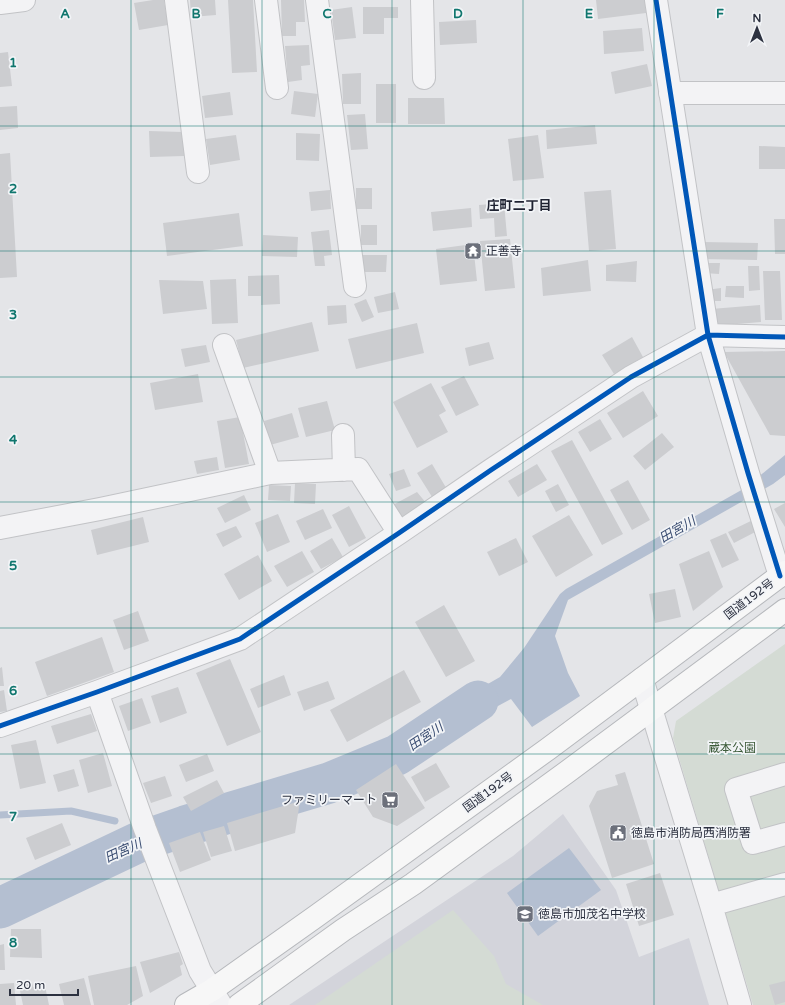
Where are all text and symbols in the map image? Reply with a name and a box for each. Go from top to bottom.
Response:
text: A [60,6,70,22]
text: B [191,6,201,22]
text: C [322,6,332,22]
text: D [453,6,463,22]
text: E [585,6,593,22]
text: F [716,6,724,22]
north arrow [737,8,777,48]
text: N [753,12,761,25]
text: 1 [9,55,17,71]
text: 2 [9,181,17,197]
district label: 庄町二丁目 [486,198,552,214]
temple icon: 正善寺 [463,241,483,261]
place label: 正善寺 [486,244,522,258]
text: 3 [9,307,17,323]
text: 4 [9,432,18,448]
water label: 田宮川 [657,512,700,547]
text: 5 [9,558,17,574]
street label: 国道192号 [721,576,777,622]
text: 6 [9,683,17,699]
water label: 田宮川 [405,718,448,754]
park label: 蔵本公園 [708,741,756,755]
street label: 国道192号 [460,769,516,815]
supermarket icon: ファミリーマート [380,790,400,810]
place label: ファミリーマート [281,793,377,807]
text: 7 [9,809,17,825]
public building icon: 徳島市消防局西消防署 [608,823,628,843]
place label: 徳島市消防局西消防署 [631,826,751,840]
water label: 田宮川 [102,835,146,866]
school or university icon: 徳島市加茂名中学校 [515,904,535,924]
place label: 徳島市加茂名中学校 [538,907,646,921]
text: 8 [9,935,17,951]
scale bar [10,971,78,997]
text: 20 m [16,978,45,992]

